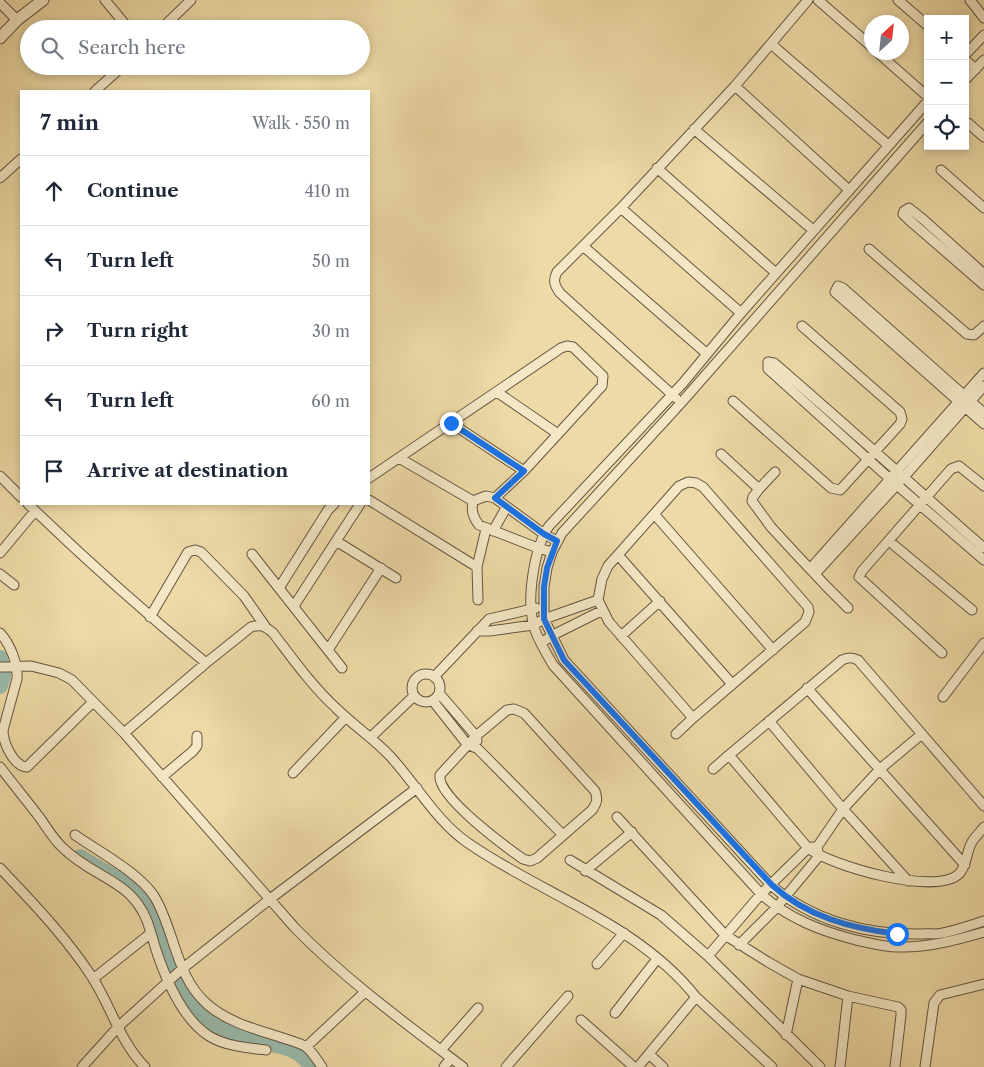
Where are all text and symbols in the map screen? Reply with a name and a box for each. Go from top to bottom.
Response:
north arrow [864,15,909,60]
map controls [924,15,969,150]
button: + [924,15,969,60]
search box [20,20,370,75]
icon: search [38,34,66,62]
text: Search here [78,36,186,59]
button: − [924,60,969,105]
button: locate [924,105,969,150]
text: 7 min [40,110,99,135]
text: Walk · 550 m [252,113,350,133]
icon: ahead [40,177,68,205]
text: Continue [87,179,179,202]
text: 410 m [305,181,350,201]
icon: left [40,247,68,275]
text: Turn left [87,249,174,272]
text: 50 m [312,251,350,271]
icon: right [40,317,68,345]
text: Turn right [87,319,188,342]
text: 30 m [312,321,350,341]
icon: left [40,387,68,415]
text: Turn left [87,389,174,412]
text: 60 m [311,391,350,411]
route end [440,412,463,435]
icon: arrive [40,457,68,485]
text: Arrive at destination [87,459,288,482]
route start [886,923,909,946]

